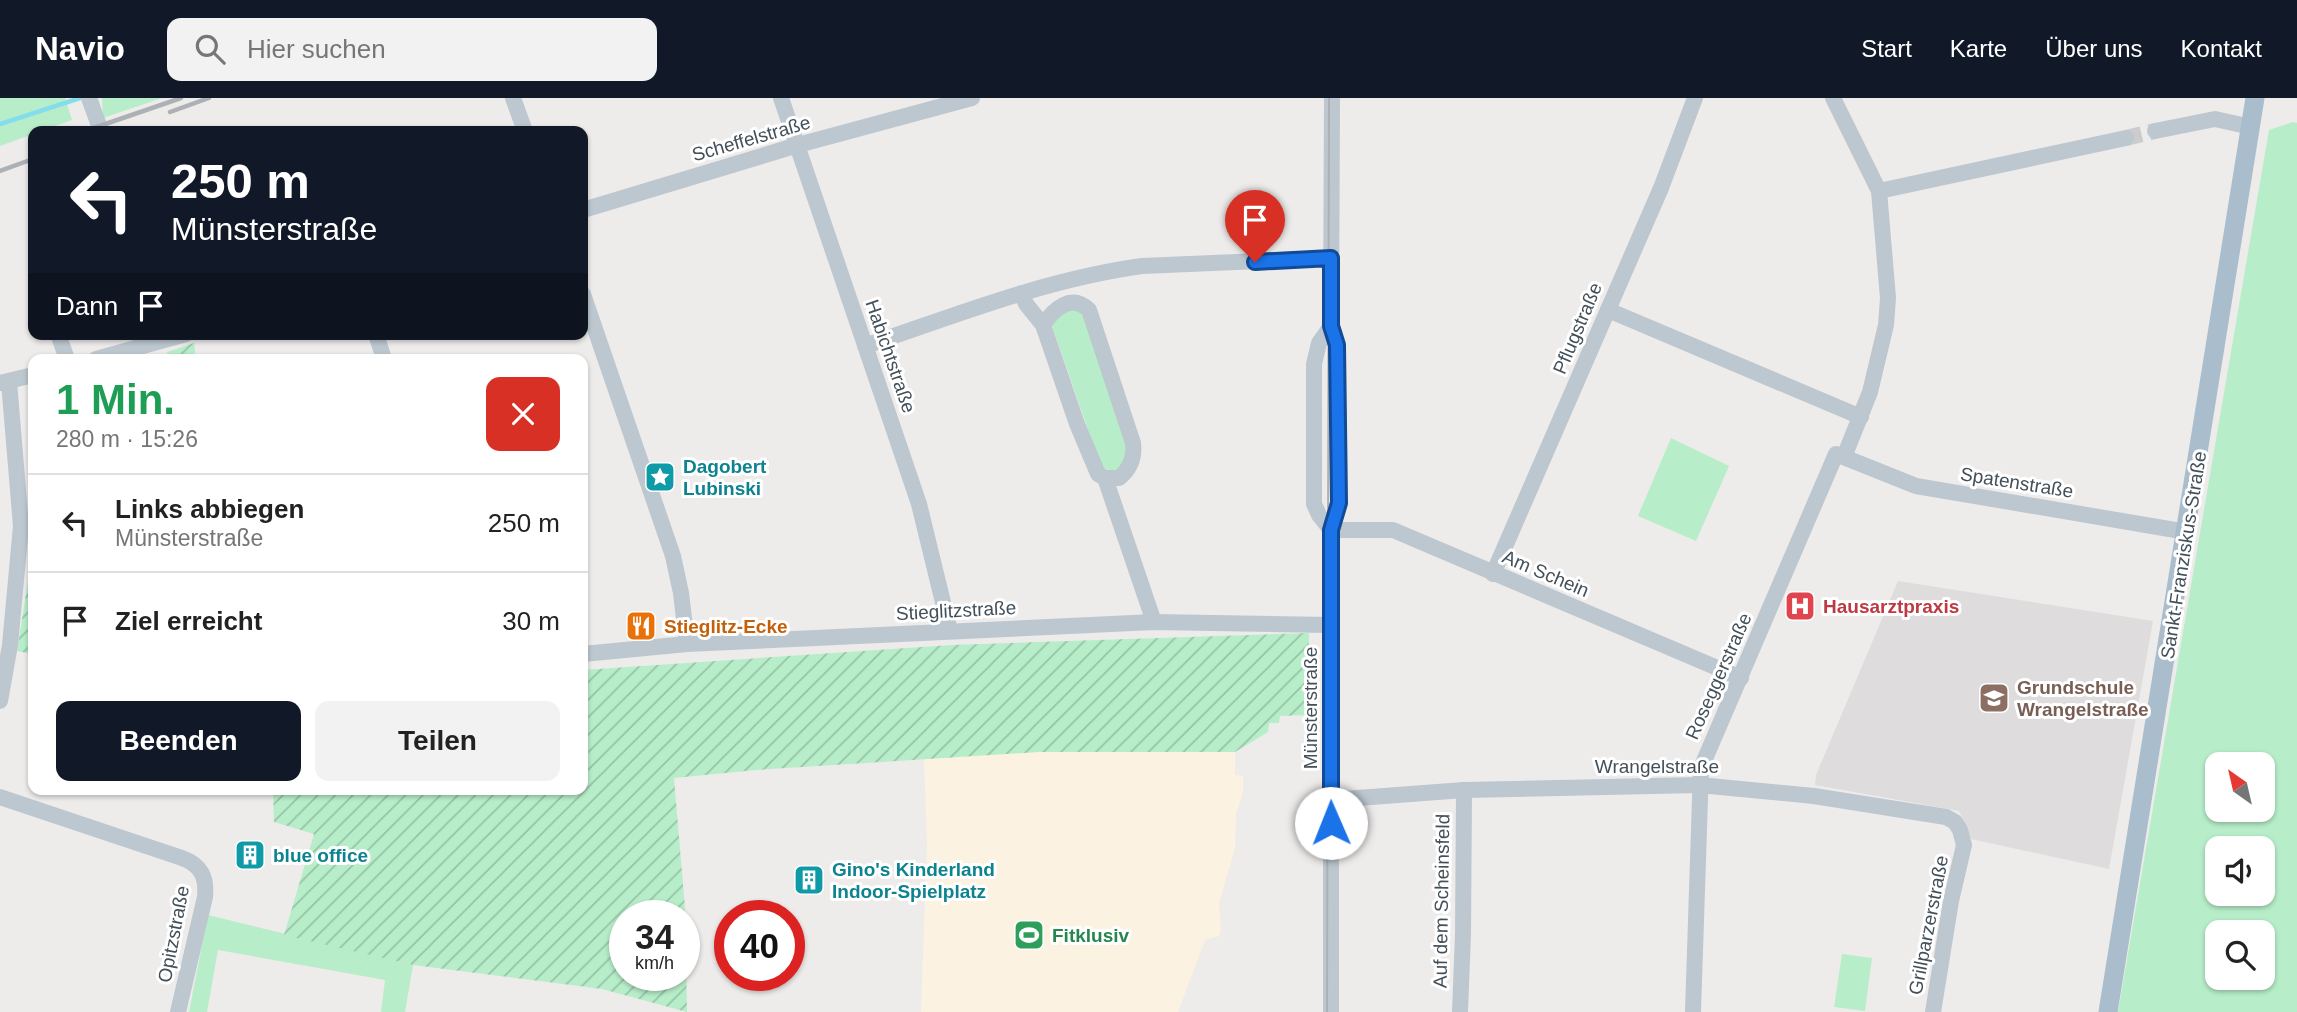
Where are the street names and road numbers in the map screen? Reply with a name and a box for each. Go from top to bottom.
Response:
street label: Scheffelstraße [690,112,813,165]
street label: Pflugstraße [1549,279,1606,377]
street label: Habichtstraße [861,297,920,415]
street label: Sankt-Franziskus-Straße [2157,450,2210,660]
street label: Spatenstraße [1959,463,2075,502]
street label: Am Schein [1499,546,1592,601]
street label: Stieglitzstraße [895,597,1017,624]
street label: Roseggerstraße [1681,610,1756,743]
street label: Münsterstraße [1300,647,1321,769]
street label: Wrangelstraße [1595,756,1719,777]
street label: Auf dem Scheinsfeld [1429,814,1454,988]
street label: Grillparzerstraße [1905,854,1952,997]
street label: Opitzstraße [154,884,193,984]

